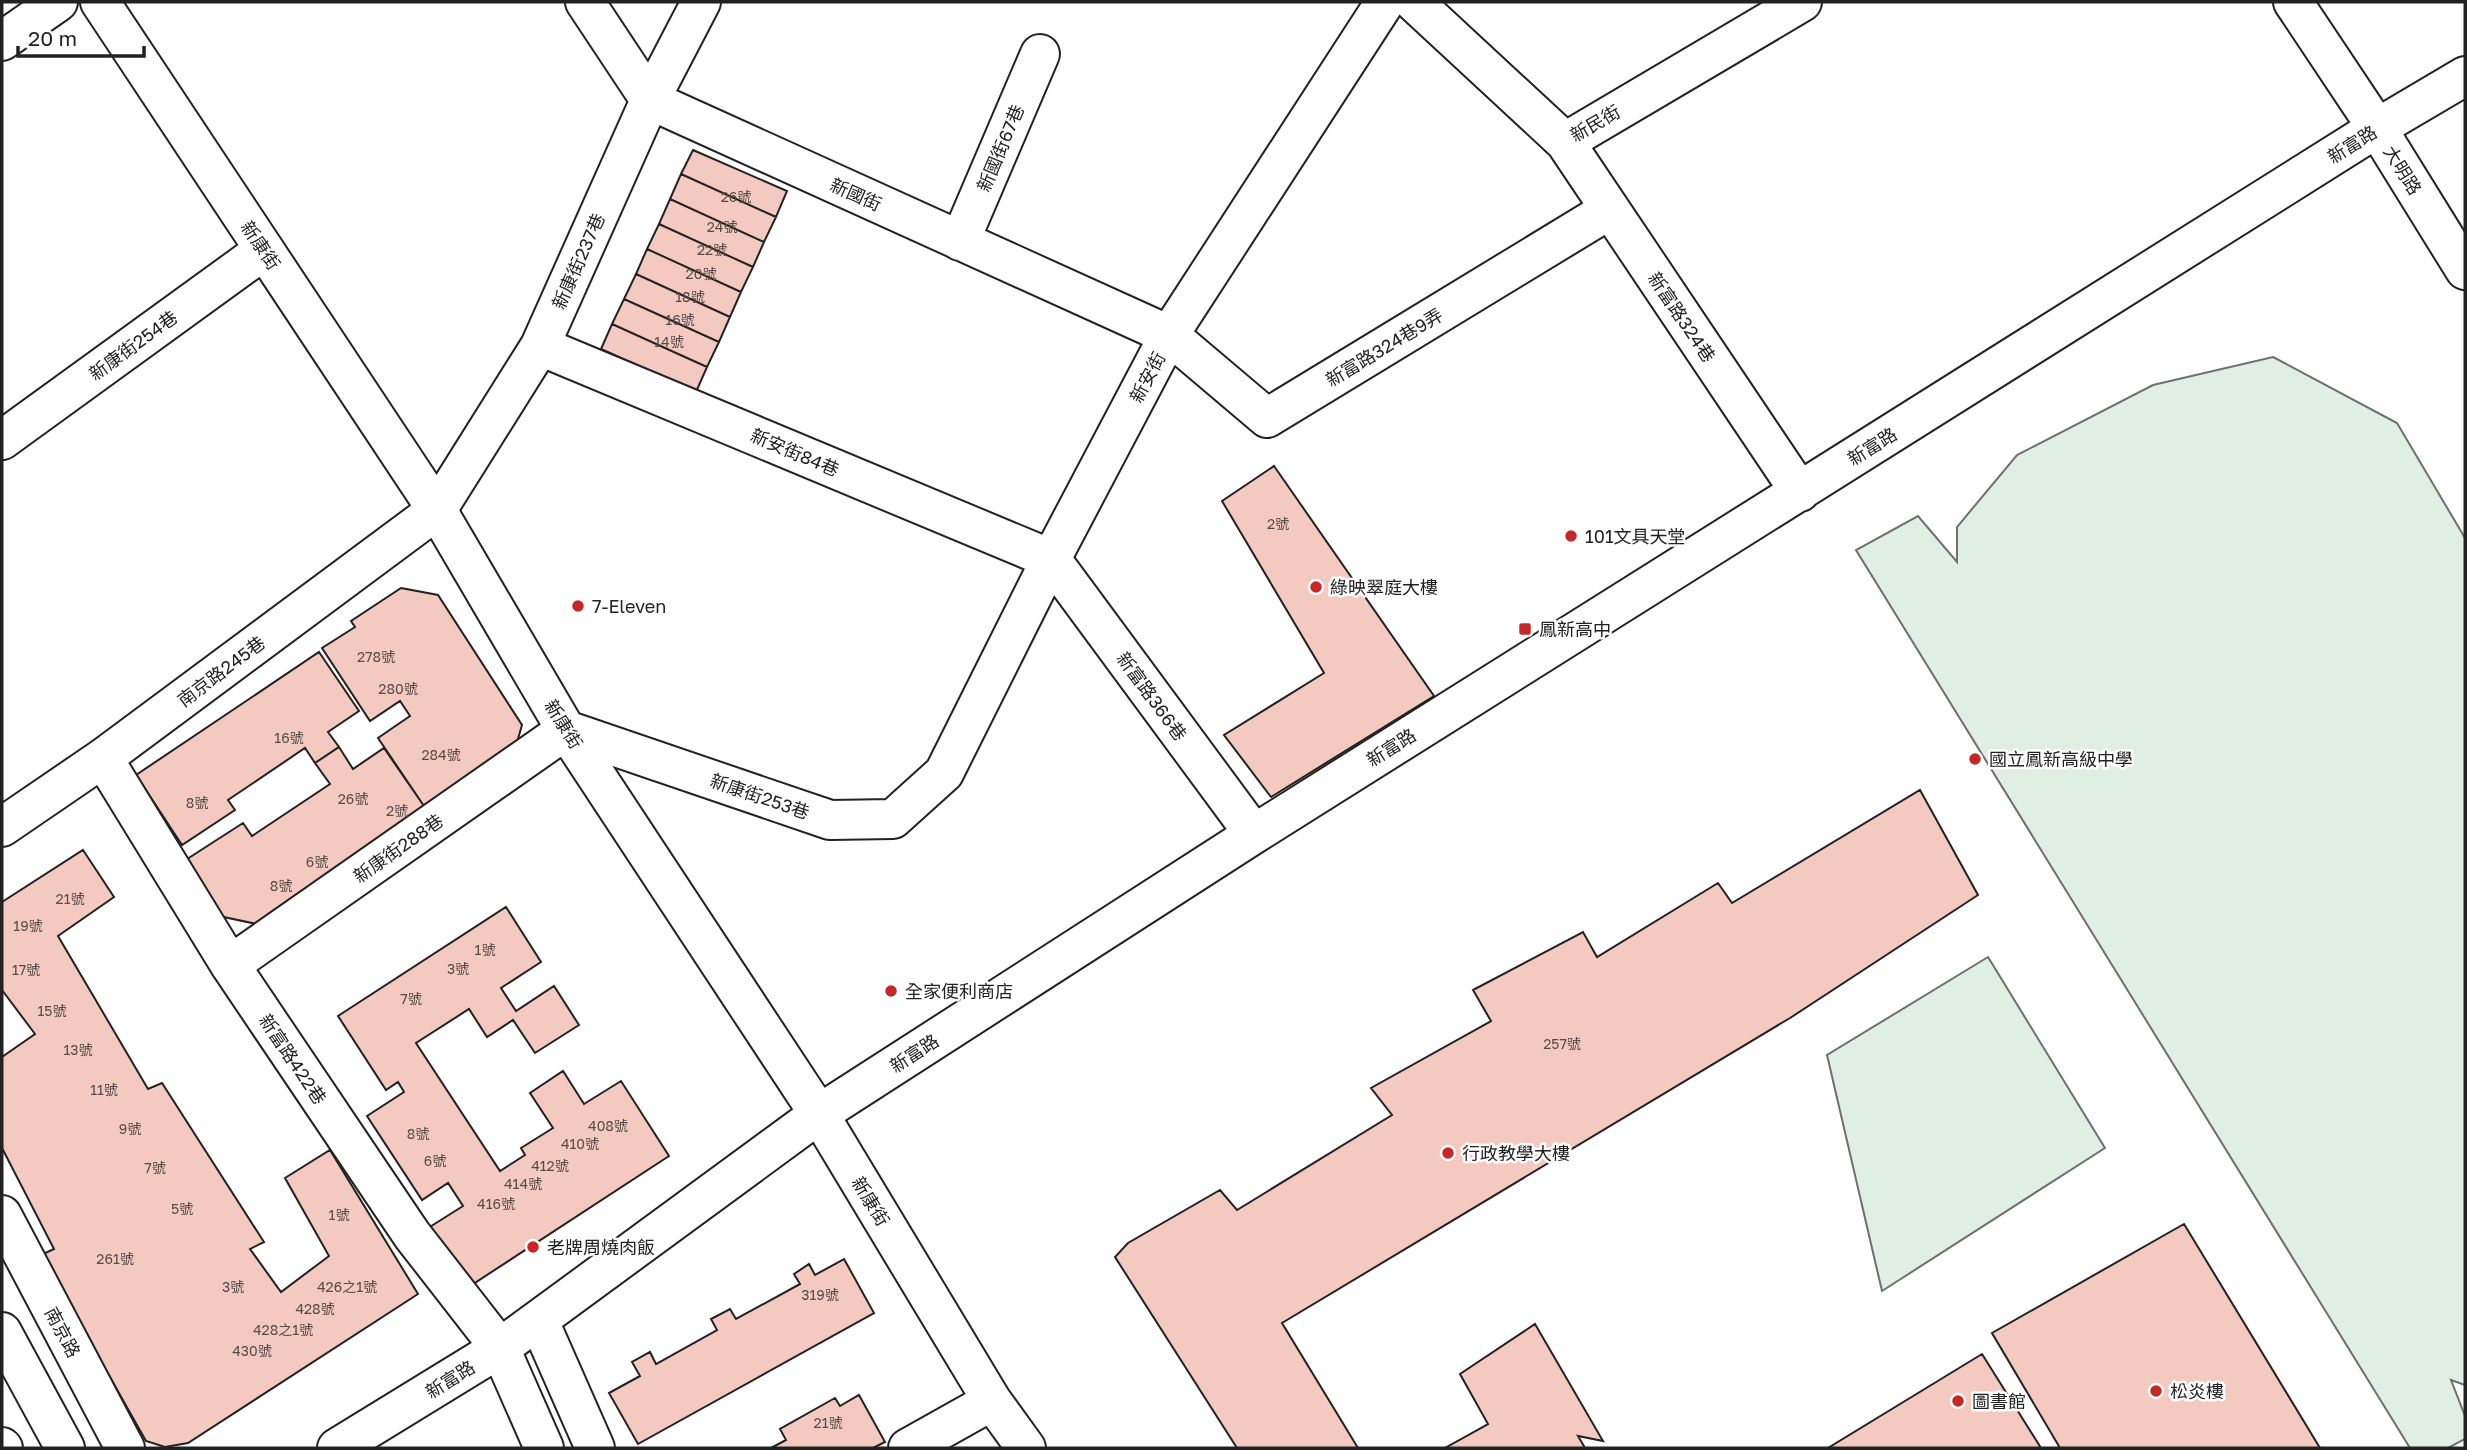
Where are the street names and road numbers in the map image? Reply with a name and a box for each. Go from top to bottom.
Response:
street label: 新民街 [1566,100,1624,146]
street label: 新國街67巷 [972,101,1028,195]
street label: 新富路 [2323,120,2381,168]
street label: 大明路 [2379,141,2427,199]
street label: 新國街 [827,173,885,215]
street label: 新康街237巷 [547,210,609,312]
street label: 新康街 [237,216,285,274]
street label: 新富路324巷 [1644,268,1720,366]
street label: 新富路324巷9弄 [1321,303,1447,391]
street label: 新康街254巷 [85,306,181,384]
street label: 新安街 [1125,348,1169,406]
street label: 新富路 [1843,422,1901,470]
street label: 新安街84巷 [747,424,843,480]
street label: 南京路245巷 [173,631,269,711]
street label: 新富路366巷 [1112,647,1192,745]
street label: 新康街 [540,695,588,753]
street label: 新富路 [1362,723,1420,771]
street label: 新康街253巷 [708,769,812,823]
street label: 新康街288巷 [349,809,447,887]
street label: 新富路422巷 [255,1010,331,1108]
street label: 新富路 [885,1029,943,1077]
street label: 新康街 [848,1172,894,1230]
street label: 南京路 [41,1303,85,1361]
street label: 新富路 [421,1355,479,1403]

